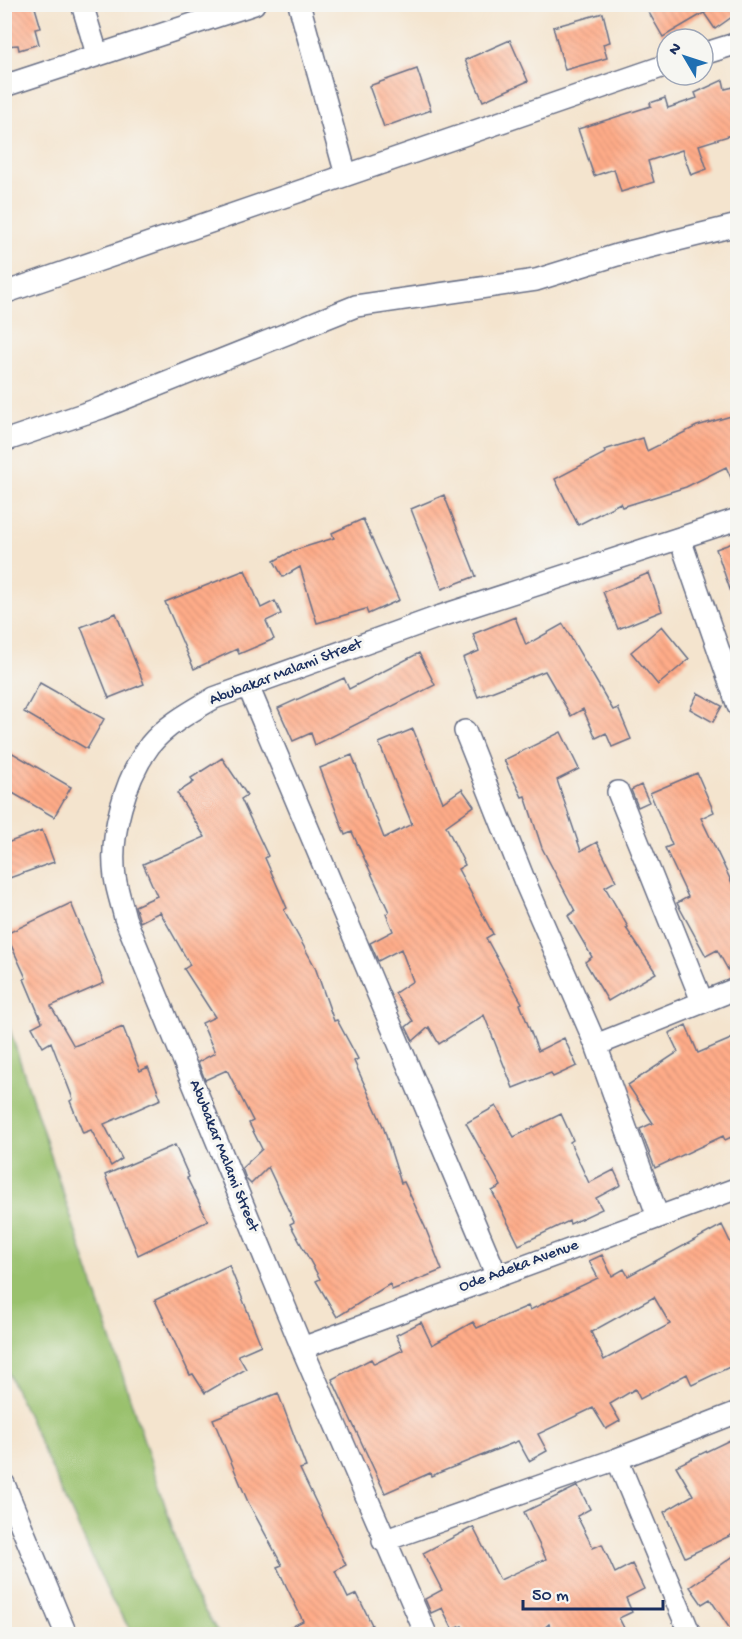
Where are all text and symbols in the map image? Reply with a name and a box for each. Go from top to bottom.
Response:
north arrow [655,27,715,87]
text: N [665,39,687,60]
street label: Abubakar Malami Street [207,635,366,711]
street label: Abubakar Malami Street [184,1077,263,1236]
street label: Ode Adeka Avenue [457,1236,582,1297]
scale bar [523,1573,662,1611]
text: 50 m [532,1586,569,1607]

